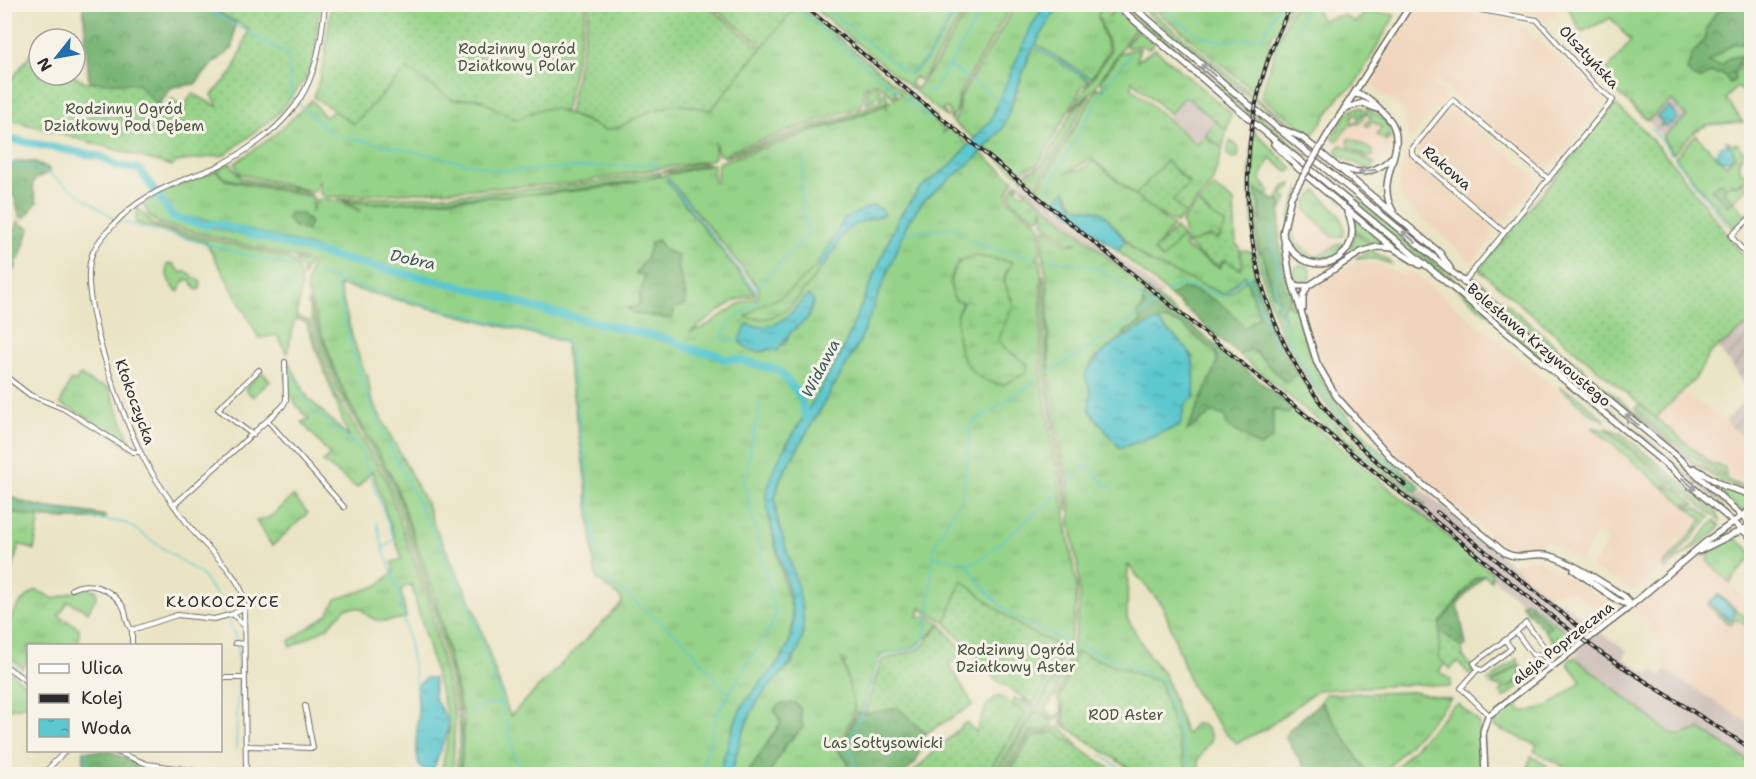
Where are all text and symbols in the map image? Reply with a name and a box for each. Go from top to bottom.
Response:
street label: Olsztyńska [1554,21,1624,93]
north arrow [27,27,87,87]
park label: Rodzinny Ogród Działkowy Polar [458,39,576,76]
text: N [32,54,57,75]
one-way arrow [1201,63,1216,77]
park label: Rodzinny Ogród Działkowy Pod Dębem [44,99,204,136]
street label: Rakowa [1418,141,1476,195]
one-way arrow [1358,165,1377,176]
one-way arrow [1401,231,1417,244]
water label: Dobra [388,244,438,275]
street label: Bolesława Krzywoustego [1463,279,1615,411]
water label: Widawa [796,335,845,401]
street label: Kłokoczycka [110,356,160,448]
one-way arrow [1624,413,1640,426]
one-way arrow [1681,477,1697,490]
district label: KŁOKOCZYCE [166,591,280,612]
street label: aleja Poprzeczna [1508,597,1619,689]
park label: Rodzinny Ogród Działkowy Aster [956,640,1076,677]
legend [27,644,222,752]
text: Ulica [81,656,123,680]
text: Kolej [81,686,123,710]
park label: ROD Aster [1088,705,1164,725]
text: Woda [81,716,131,740]
park label: Las Sołtysowicki [823,733,943,753]

